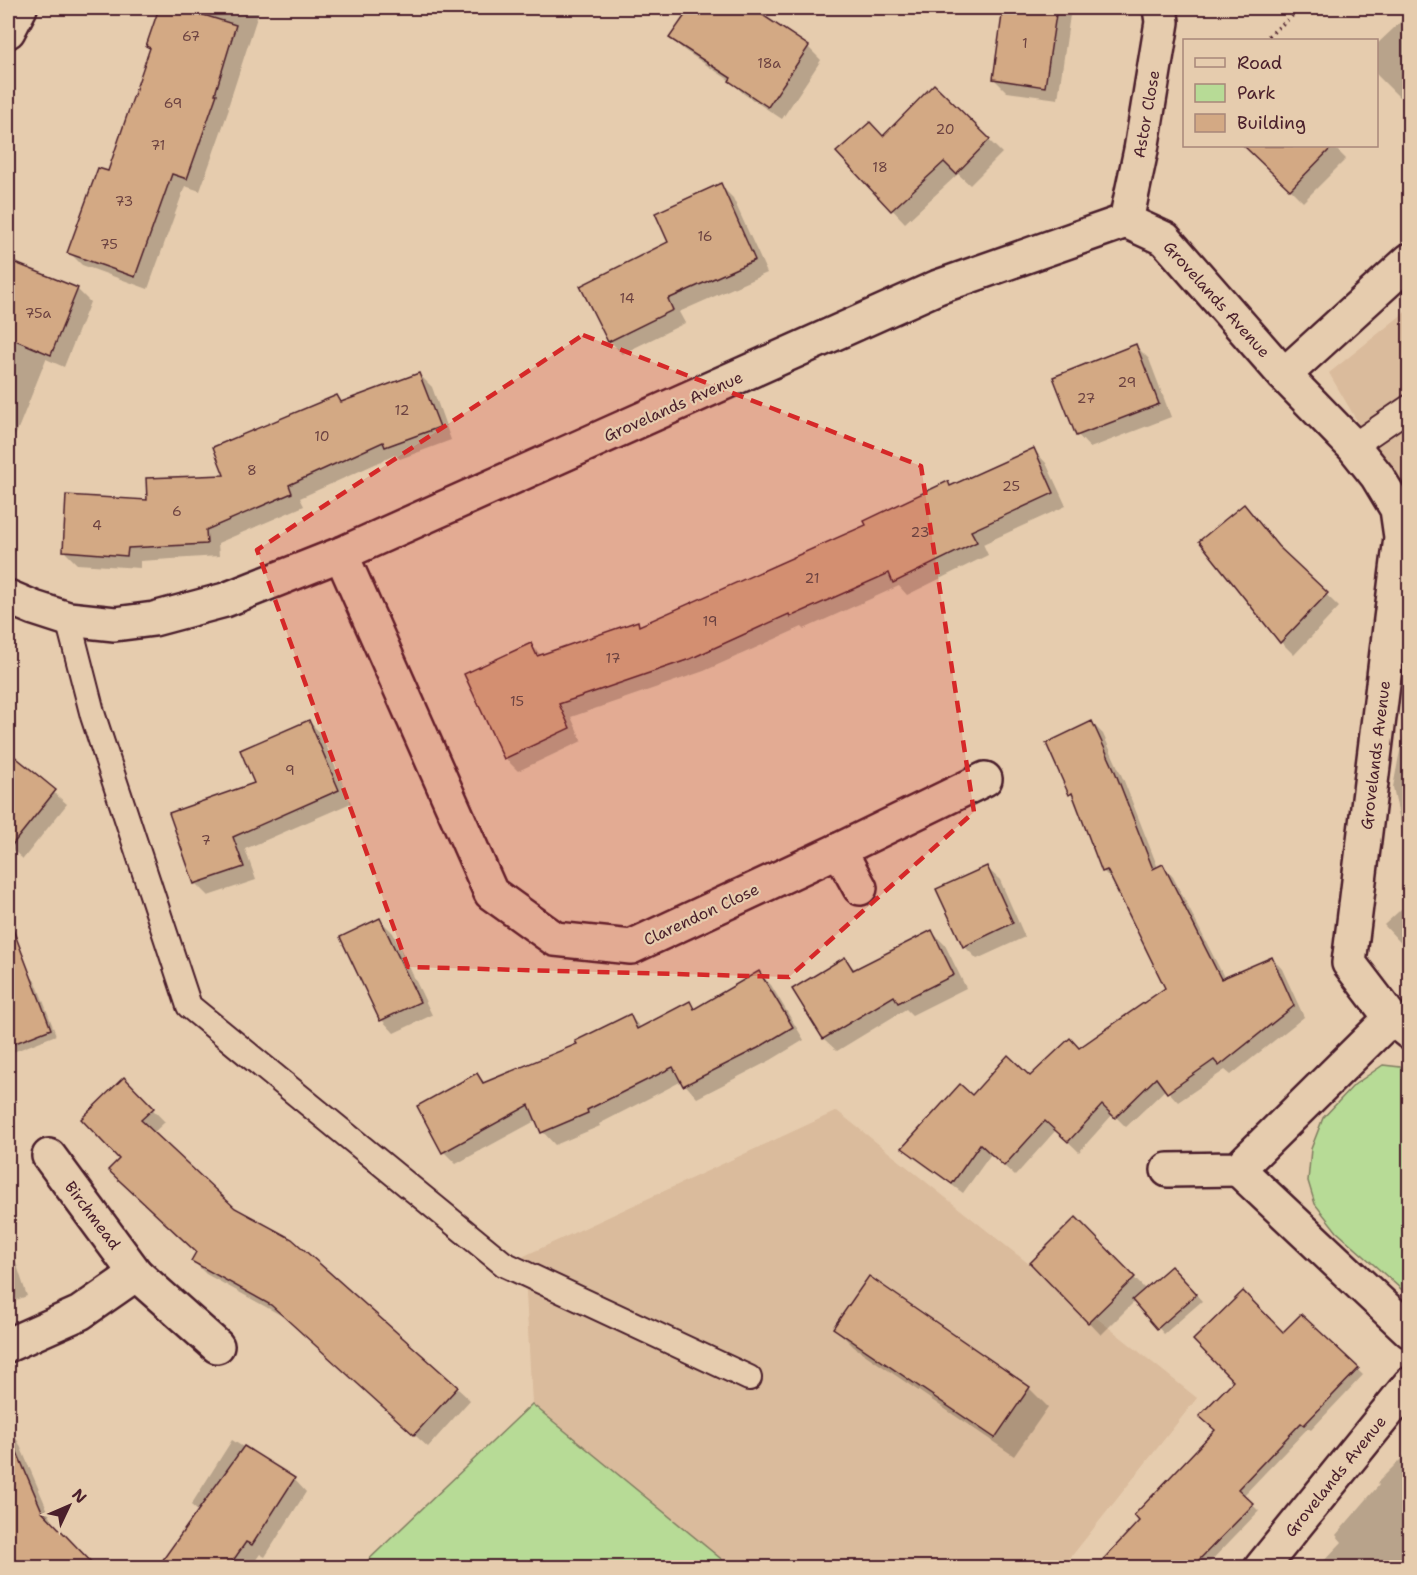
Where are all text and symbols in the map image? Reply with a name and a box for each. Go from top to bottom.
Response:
house number: 67 [182,27,200,45]
house number: 1 [1022,34,1028,52]
legend [1183,39,1378,147]
text: Road [1237,51,1282,75]
house number: 18a [757,54,781,72]
street label: Astor Close [1128,69,1165,160]
text: Park [1237,81,1276,105]
house number: 69 [164,94,182,112]
text: Building [1237,111,1306,135]
house number: 20 [935,120,955,138]
house number: 71 [151,136,165,154]
house number: 18 [872,158,888,176]
house number: 73 [115,192,133,210]
house number: 16 [697,227,713,245]
house number: 75 [100,235,118,253]
street label: Grovelands Avenue [1159,237,1275,362]
house number: 14 [619,289,635,307]
house number: 75a [25,304,52,322]
street label: Grovelands Avenue [600,366,746,447]
house number: 29 [1118,373,1136,391]
house number: 27 [1077,389,1095,407]
house number: 12 [395,401,409,419]
house number: 10 [314,427,330,445]
house number: 8 [247,461,257,479]
house number: 25 [1002,477,1020,495]
house number: 6 [172,502,182,520]
house number: 4 [92,516,102,534]
house number: 23 [911,523,929,541]
house number: 21 [805,569,819,587]
house number: 19 [702,612,718,630]
house number: 17 [606,649,620,667]
street label: Grovelands Avenue [1356,679,1395,831]
house number: 15 [510,692,524,710]
house number: 9 [285,761,295,779]
house number: 7 [201,831,211,849]
street label: Clarendon Close [640,879,762,950]
street label: Birchmead [60,1177,125,1254]
street label: Grovelands Avenue [1280,1411,1391,1541]
north arrow [39,1476,99,1536]
text: N [67,1484,91,1508]

